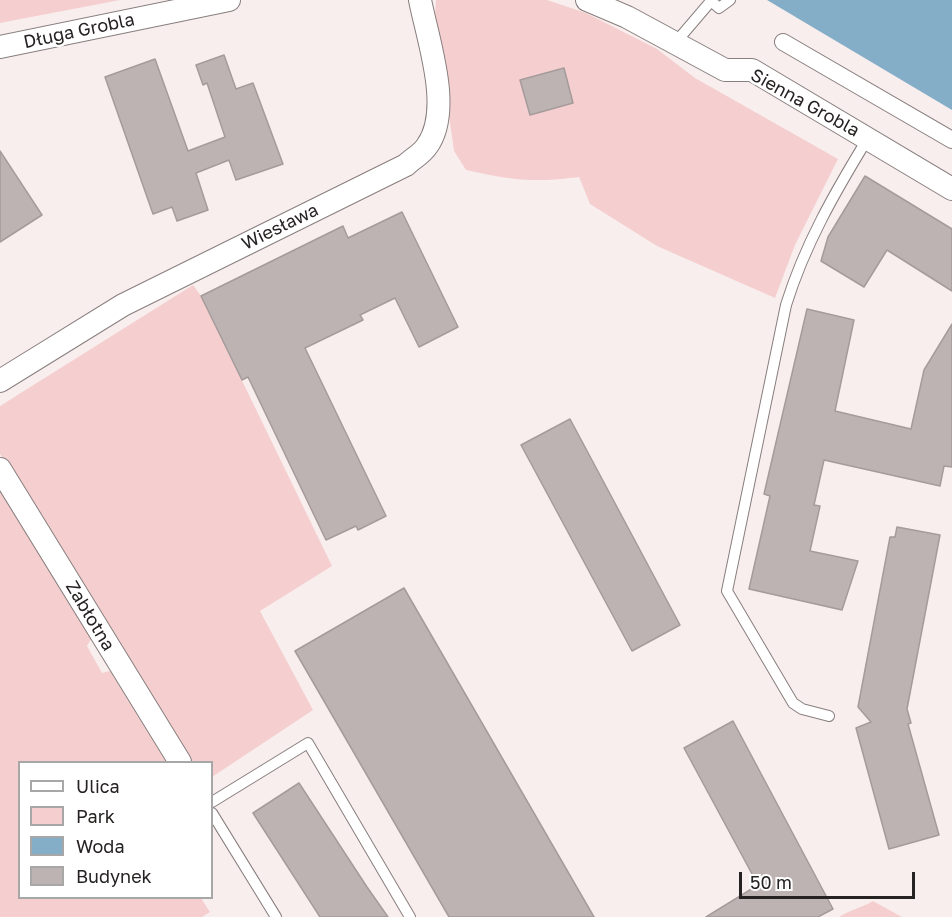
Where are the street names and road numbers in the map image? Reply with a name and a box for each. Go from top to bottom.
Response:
street label: Długa Grobla [22,9,136,53]
street label: Sienna Grobla [747,64,863,142]
street label: Wiesława [238,199,322,255]
street label: Zabłotna [61,577,119,655]

